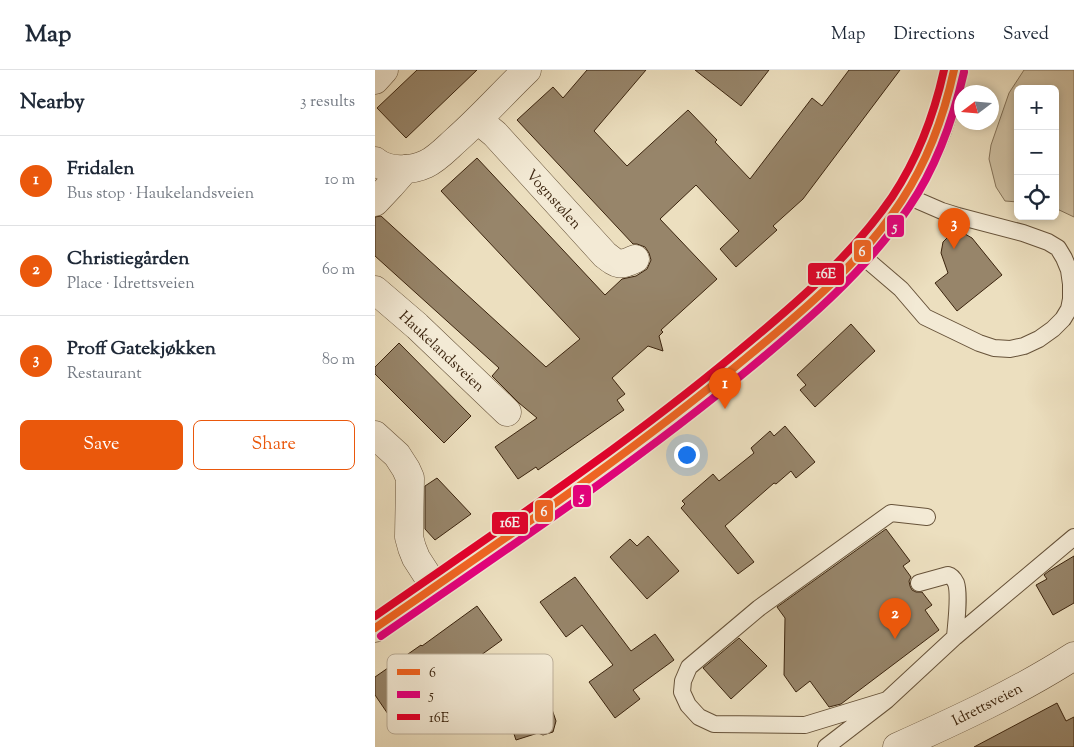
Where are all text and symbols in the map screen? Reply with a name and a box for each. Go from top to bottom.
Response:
text: Map [25,18,71,52]
text: Map [831,22,866,48]
text: Directions [894,22,975,48]
text: Saved [1003,22,1049,48]
north arrow [954,85,999,130]
map controls [1014,85,1059,220]
button: + [1014,85,1059,130]
text: Nearby [20,88,85,118]
text: 3 results [300,91,355,114]
button: − [1014,130,1059,175]
text: Fridalen [67,156,134,183]
street label: Vognstølen [520,165,586,235]
text: 1 [33,169,39,192]
text: 10 m [325,169,355,192]
button: locate [1014,175,1059,220]
text: Bus stop · Haukelandsveien [67,183,254,206]
pin: 3 [938,208,970,249]
line badge: 5 [886,214,905,238]
text: 5 [892,218,898,238]
line badge: 6 [853,239,872,263]
text: 6 [859,243,866,263]
text: Christiegården [67,246,189,273]
text: 2 [32,259,40,282]
text: 60 m [322,259,355,282]
line badge: 16E [807,262,845,286]
text: 16E [816,265,837,285]
text: Place · Idrettsveien [67,273,195,296]
street label: Haukelandsveien [393,307,489,398]
text: Proff Gatekjøkken [67,336,216,363]
text: 3 [33,349,39,372]
text: 80 m [322,349,355,372]
text: Restaurant [67,363,142,386]
pin: 1 [709,368,741,409]
button: Save [20,420,183,470]
button: Share [193,420,355,470]
your location [674,442,700,468]
line badge: 5 [572,484,592,508]
text: 5 [579,488,585,508]
line badge: 6 [534,499,554,523]
text: 6 [541,503,548,523]
line badge: 16E [491,511,529,535]
text: 16E [500,514,521,534]
pin: 2 [879,598,911,639]
legend [387,654,553,734]
text: 6 [429,664,436,684]
street label: Idrettsveien [949,679,1027,732]
text: 5 [428,686,434,706]
text: 16E [429,709,450,729]

